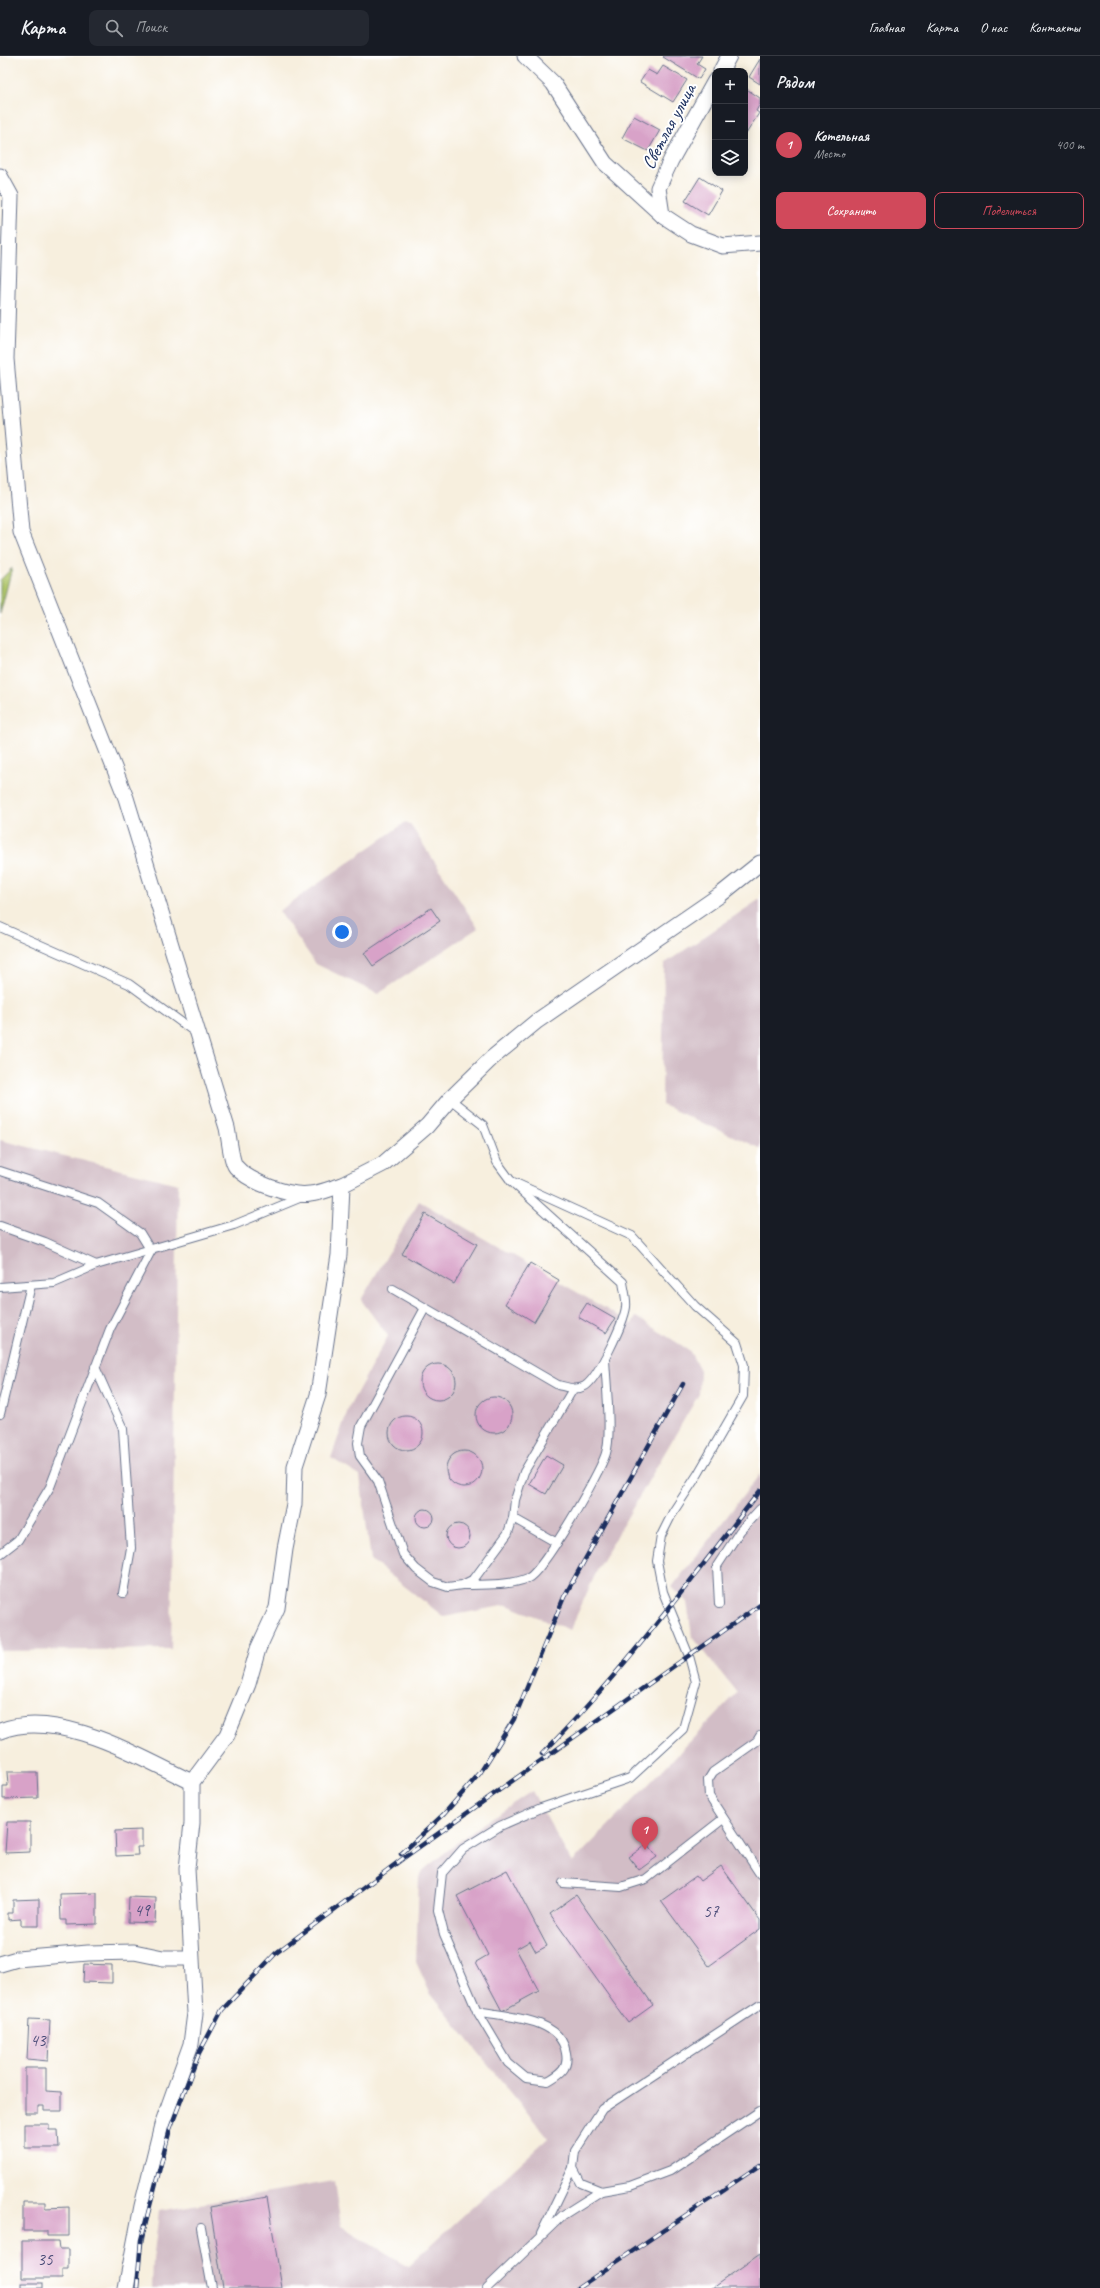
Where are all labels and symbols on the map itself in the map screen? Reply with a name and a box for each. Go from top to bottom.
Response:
street label: Светлая улица [636,78,702,173]
your location [332,922,352,942]
pin: 1 [632,1817,658,1850]
house number: 49 [134,1900,151,1921]
house number: 57 [703,1901,720,1922]
house number: 43 [30,2030,47,2051]
house number: 35 [37,2249,54,2270]

